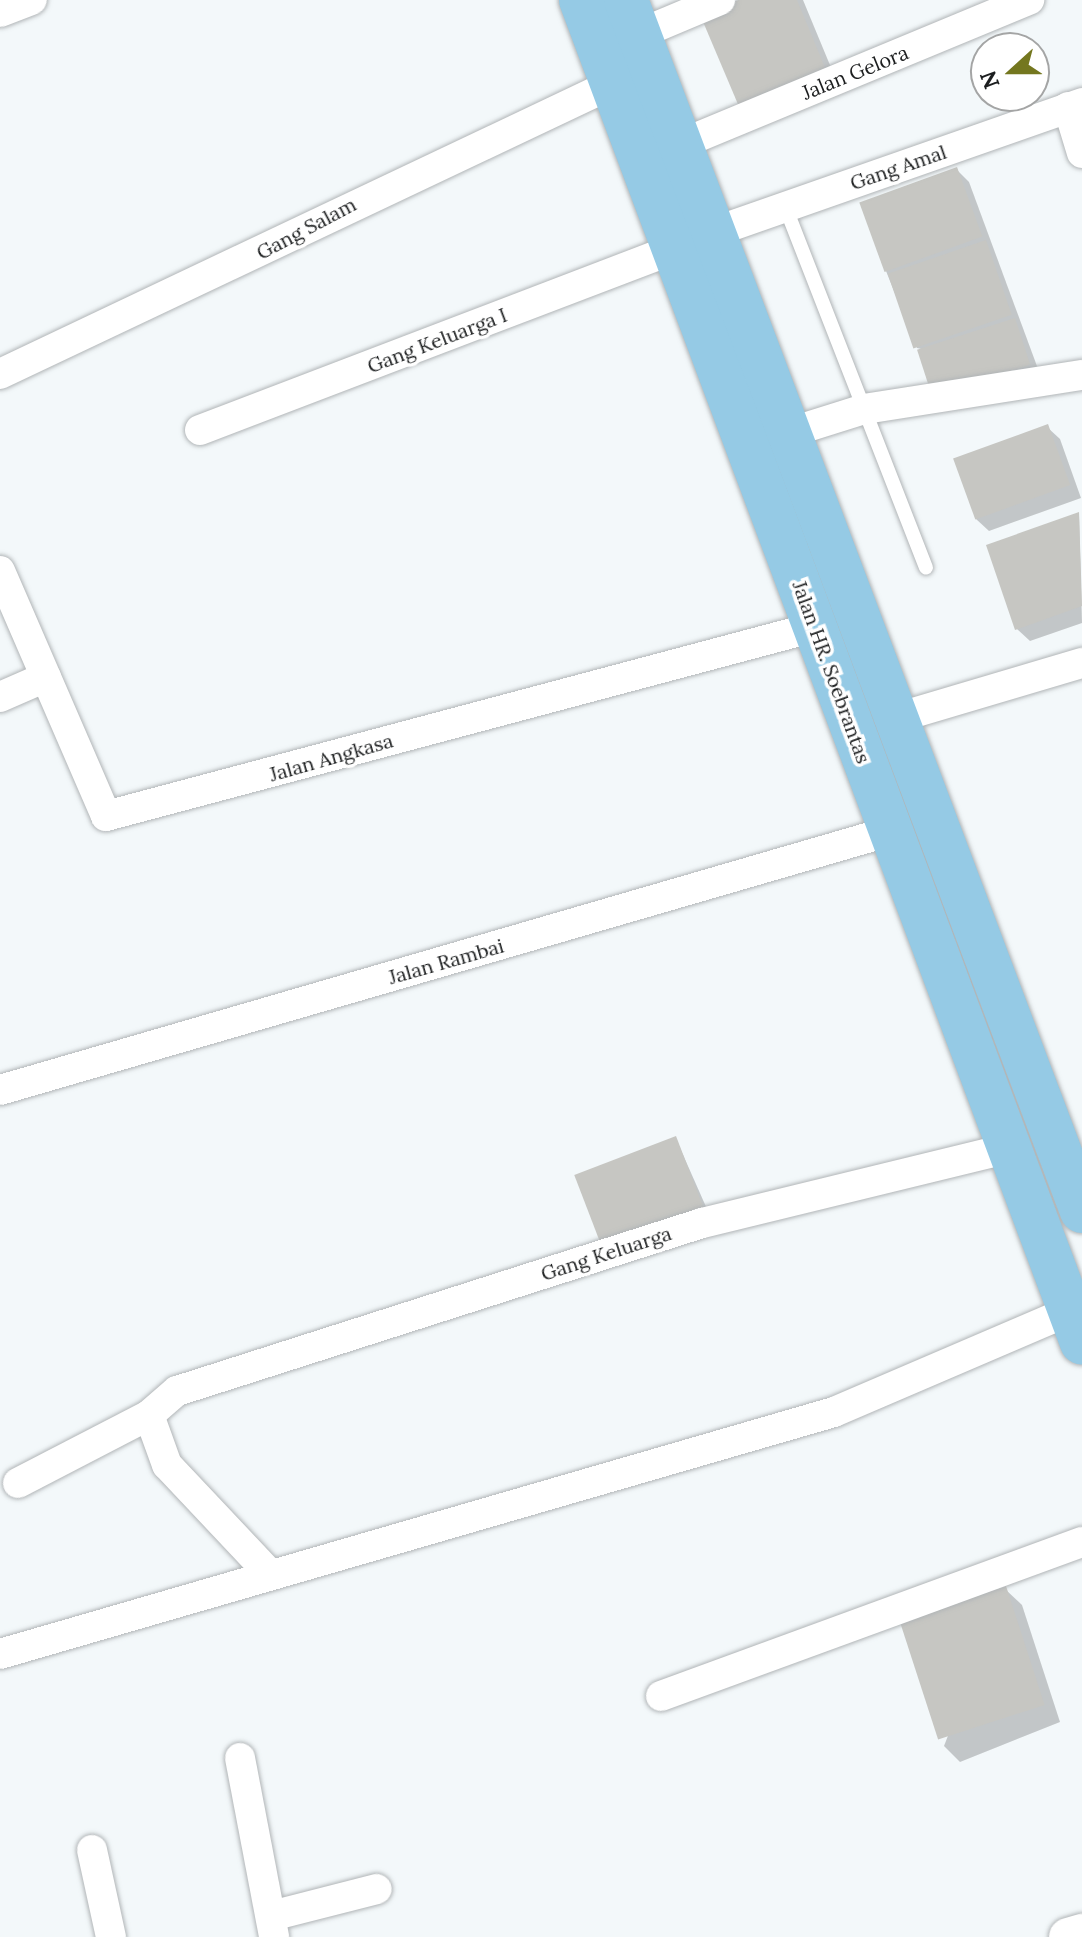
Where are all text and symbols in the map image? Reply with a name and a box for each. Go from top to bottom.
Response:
north arrow [970,32,1050,112]
street label: Jalan Gelora [798,40,912,104]
text: N [973,67,1006,93]
street label: Gang Amal [847,139,949,195]
street label: Gang Salam [252,192,360,264]
street label: Gang Keluarga I [364,302,510,378]
street label: Jalan HR. Soebrantas [788,577,876,767]
street label: Jalan Angkasa [266,728,396,786]
street label: Jalan Rambai [386,933,506,989]
street label: Gang Keluarga [538,1221,674,1285]

